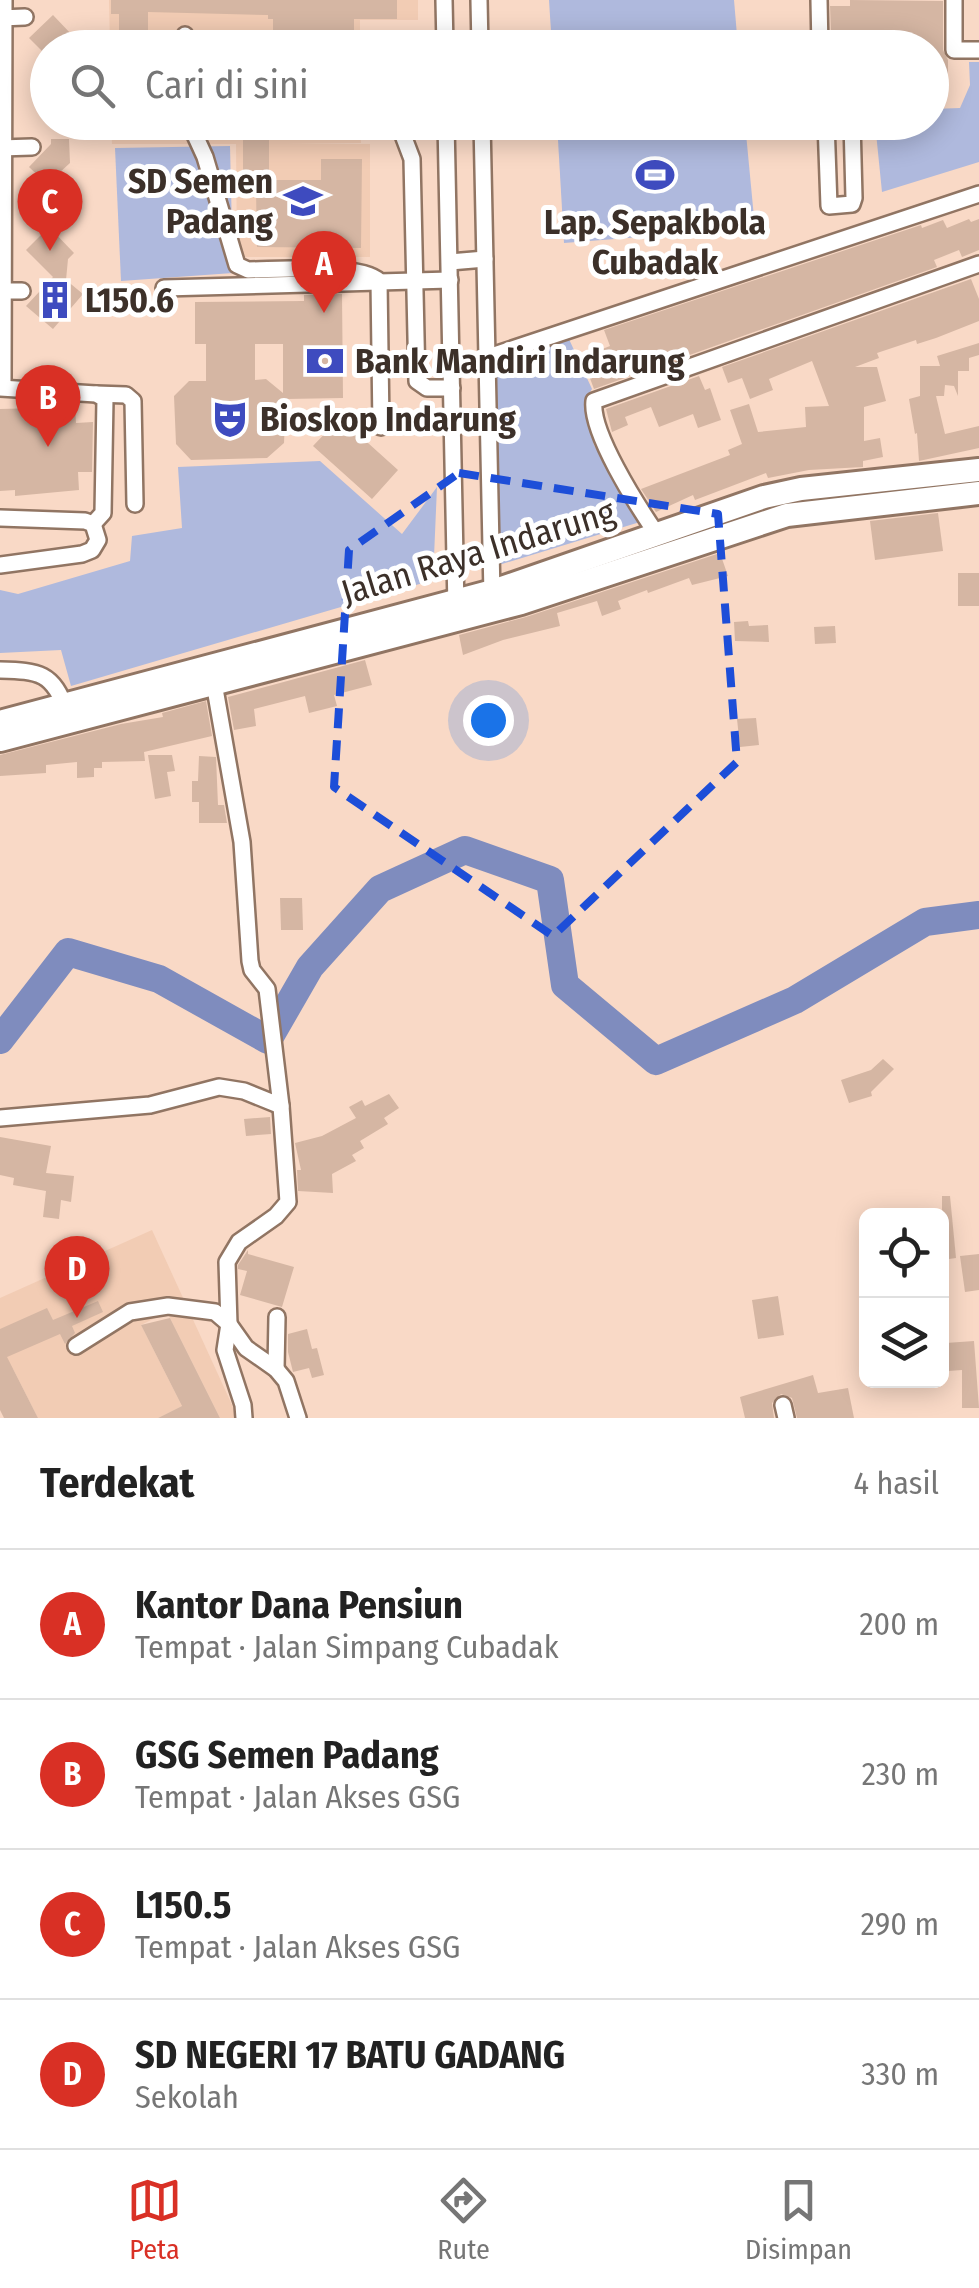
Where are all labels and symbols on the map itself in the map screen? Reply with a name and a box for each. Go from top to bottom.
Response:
sports icon: Lap. Sepakbola Cubadak [634,154,676,196]
place label: SD Semen Padang [128,160,274,242]
pin: C [18,168,82,251]
school or university icon: SD Semen Padang [282,180,324,222]
place label: Lap. Sepakbola Cubadak [544,201,766,283]
pin: A [292,230,356,313]
building icon: L150.6 [34,279,76,321]
place label: L150.6 [85,279,174,321]
bank icon: Bank Mandiri Indarung [304,340,346,382]
place label: Bank Mandiri Indarung [355,340,685,382]
pin: B [15,364,80,447]
theatre icon: Bioskop Indarung [209,398,251,440]
place label: Bioskop Indarung [260,398,517,440]
street label: Jalan Raya Indarung [336,490,620,614]
your location [463,695,514,746]
pin: D [44,1236,110,1318]

